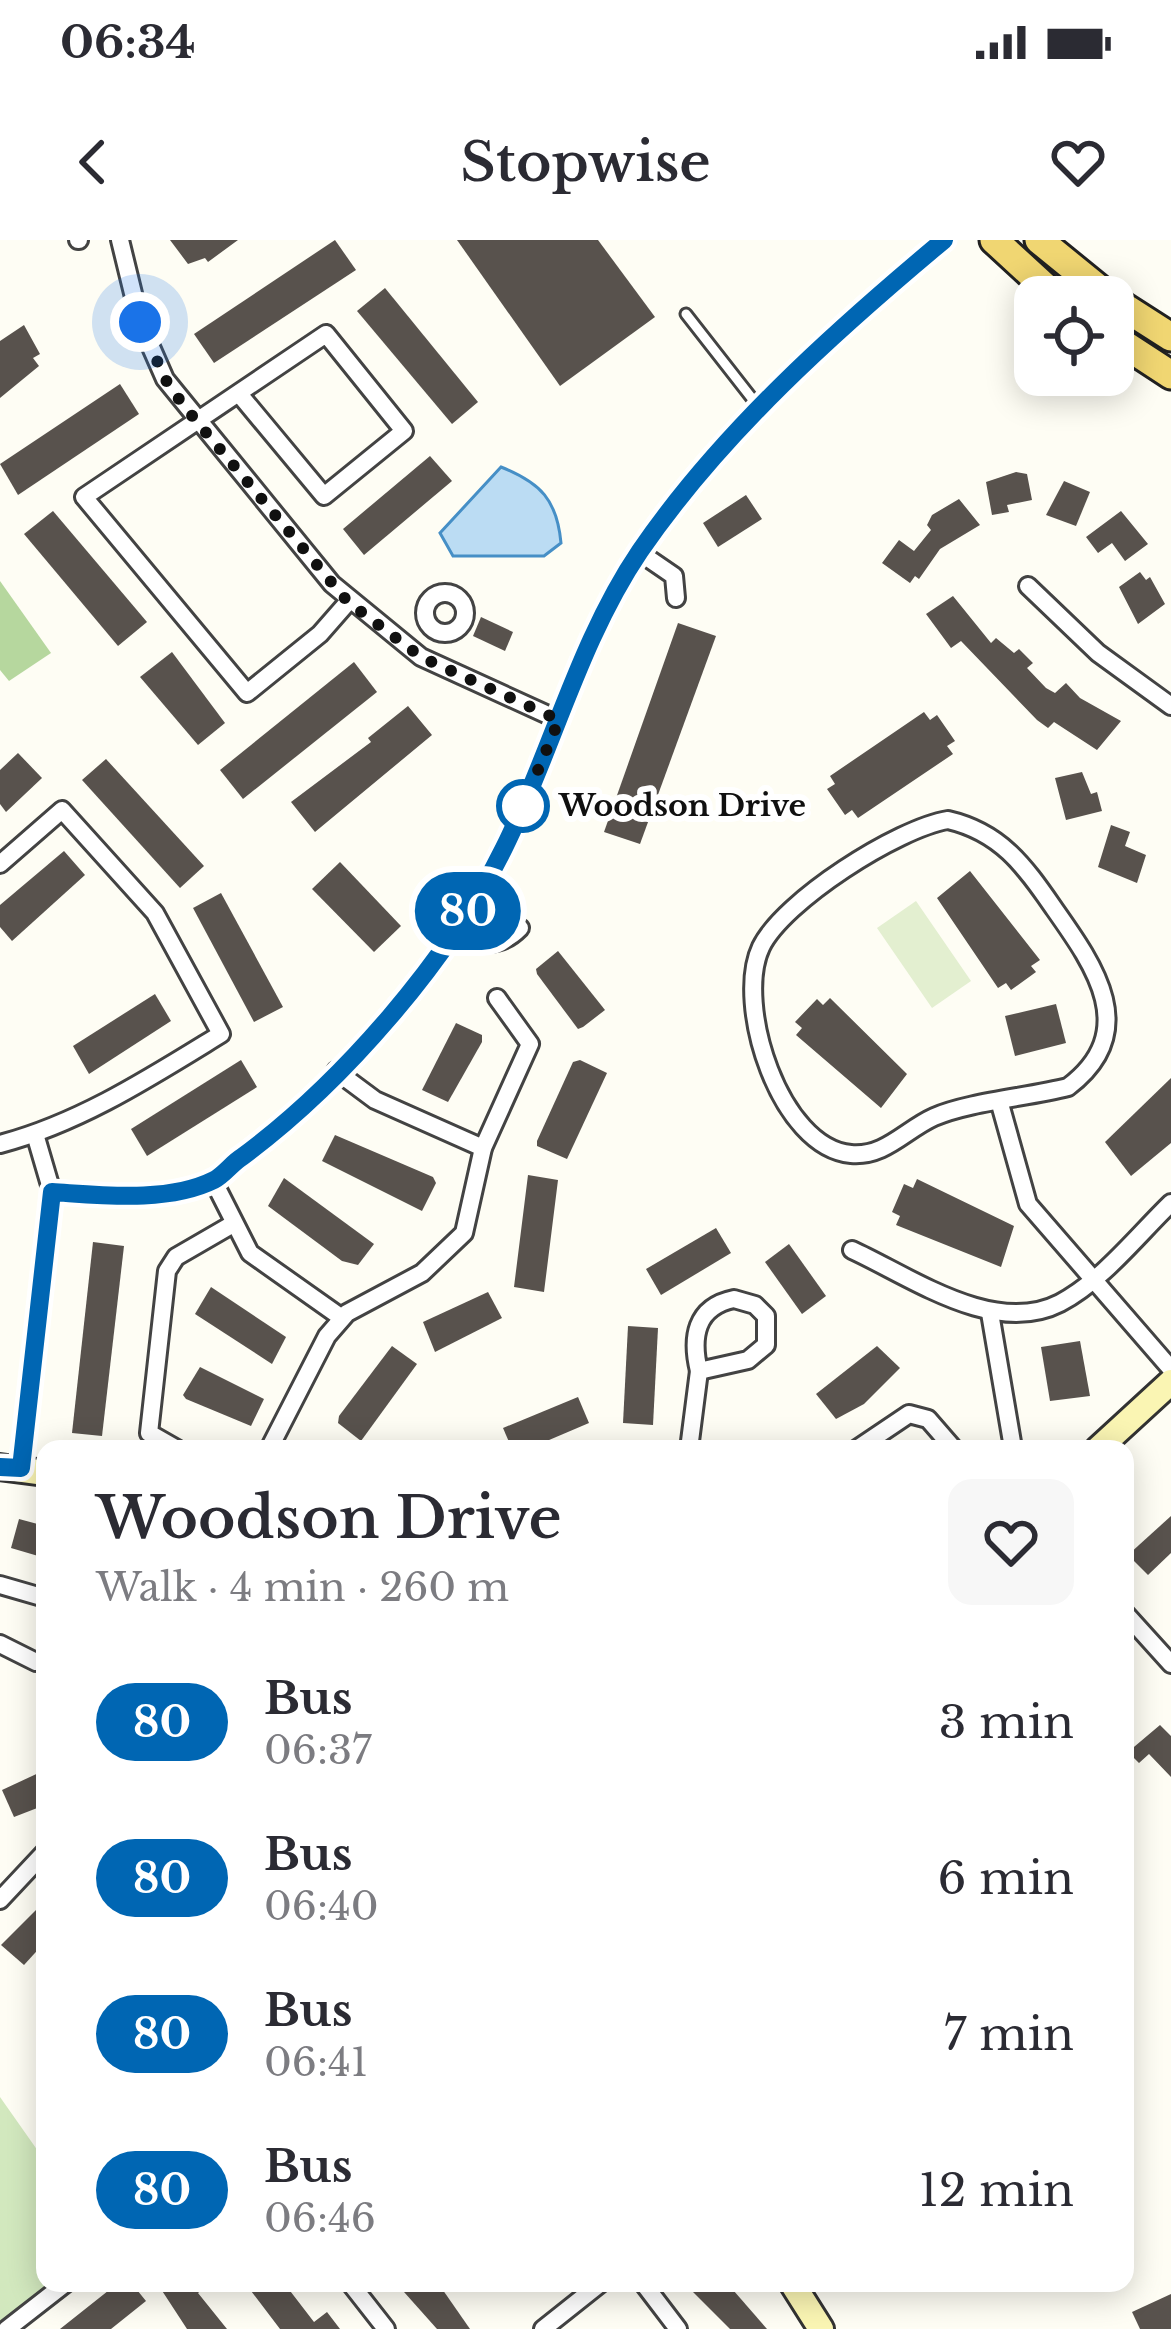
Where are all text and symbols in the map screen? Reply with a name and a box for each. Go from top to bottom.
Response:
text: 06:34 [60,14,196,70]
icon: back [60,129,126,195]
text: Stopwise [460,129,711,196]
icon: heart [1045,129,1111,195]
map controls [1014,276,1134,396]
button: locate [1014,276,1134,396]
your location [110,292,170,352]
marker: Woodson Drive [498,781,548,831]
place label: Woodson Drive [558,787,806,824]
line badge: 80 [414,872,522,950]
text: 80 [439,885,497,937]
button: heart [948,1479,1074,1605]
text: Woodson Drive [96,1483,562,1553]
text: Walk · 4 min · 260 m [96,1563,509,1612]
text: Bus [264,1670,352,1726]
text: 3 min [939,1694,1074,1750]
text: 80 [133,1696,191,1748]
text: 06:37 [264,1726,372,1775]
text: Bus [264,1826,352,1882]
text: 6 min [938,1850,1074,1906]
text: 80 [133,1852,191,1904]
text: 06:40 [264,1882,379,1931]
text: Bus [264,1982,352,2038]
text: 7 min [944,2006,1074,2062]
text: 80 [133,2008,191,2060]
text: 06:41 [264,2038,368,2087]
text: Bus [264,2138,352,2194]
text: 12 min [919,2162,1074,2218]
text: 80 [133,2164,191,2216]
text: 06:46 [264,2194,376,2243]

